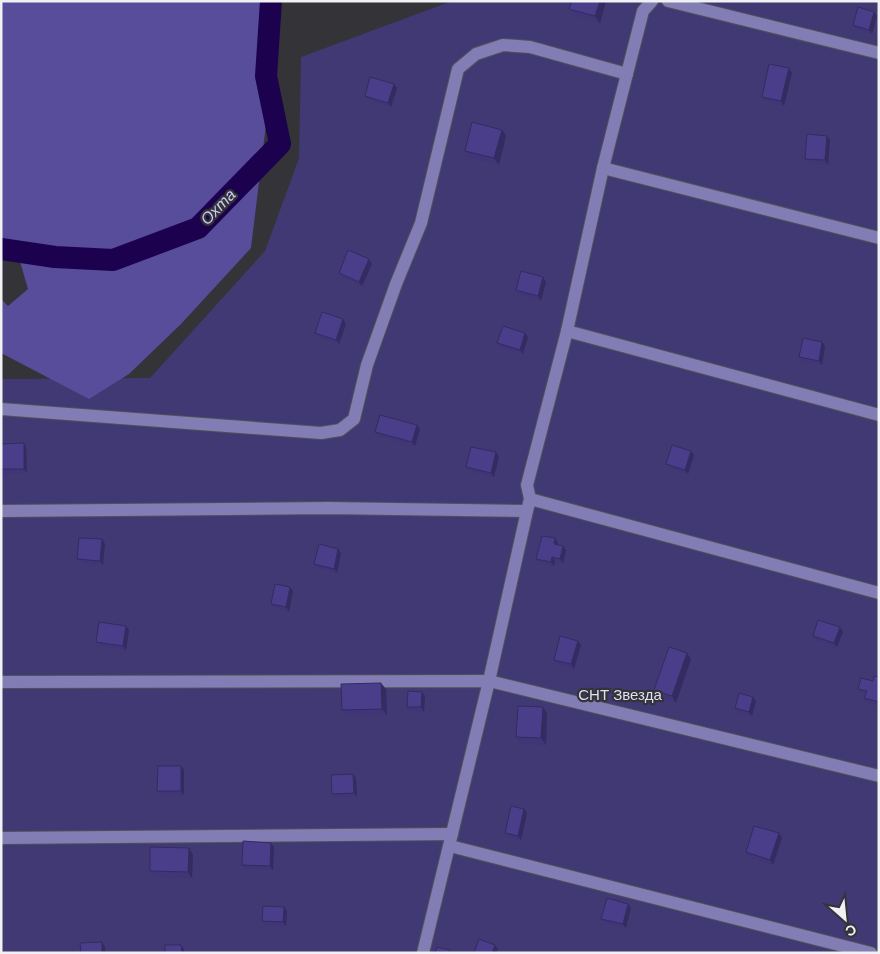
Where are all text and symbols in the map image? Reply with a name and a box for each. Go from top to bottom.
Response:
water label: Охта [197,186,239,228]
park label: СНТ Звезда [578,686,662,703]
north arrow [820,894,870,944]
text: С [843,921,859,940]

